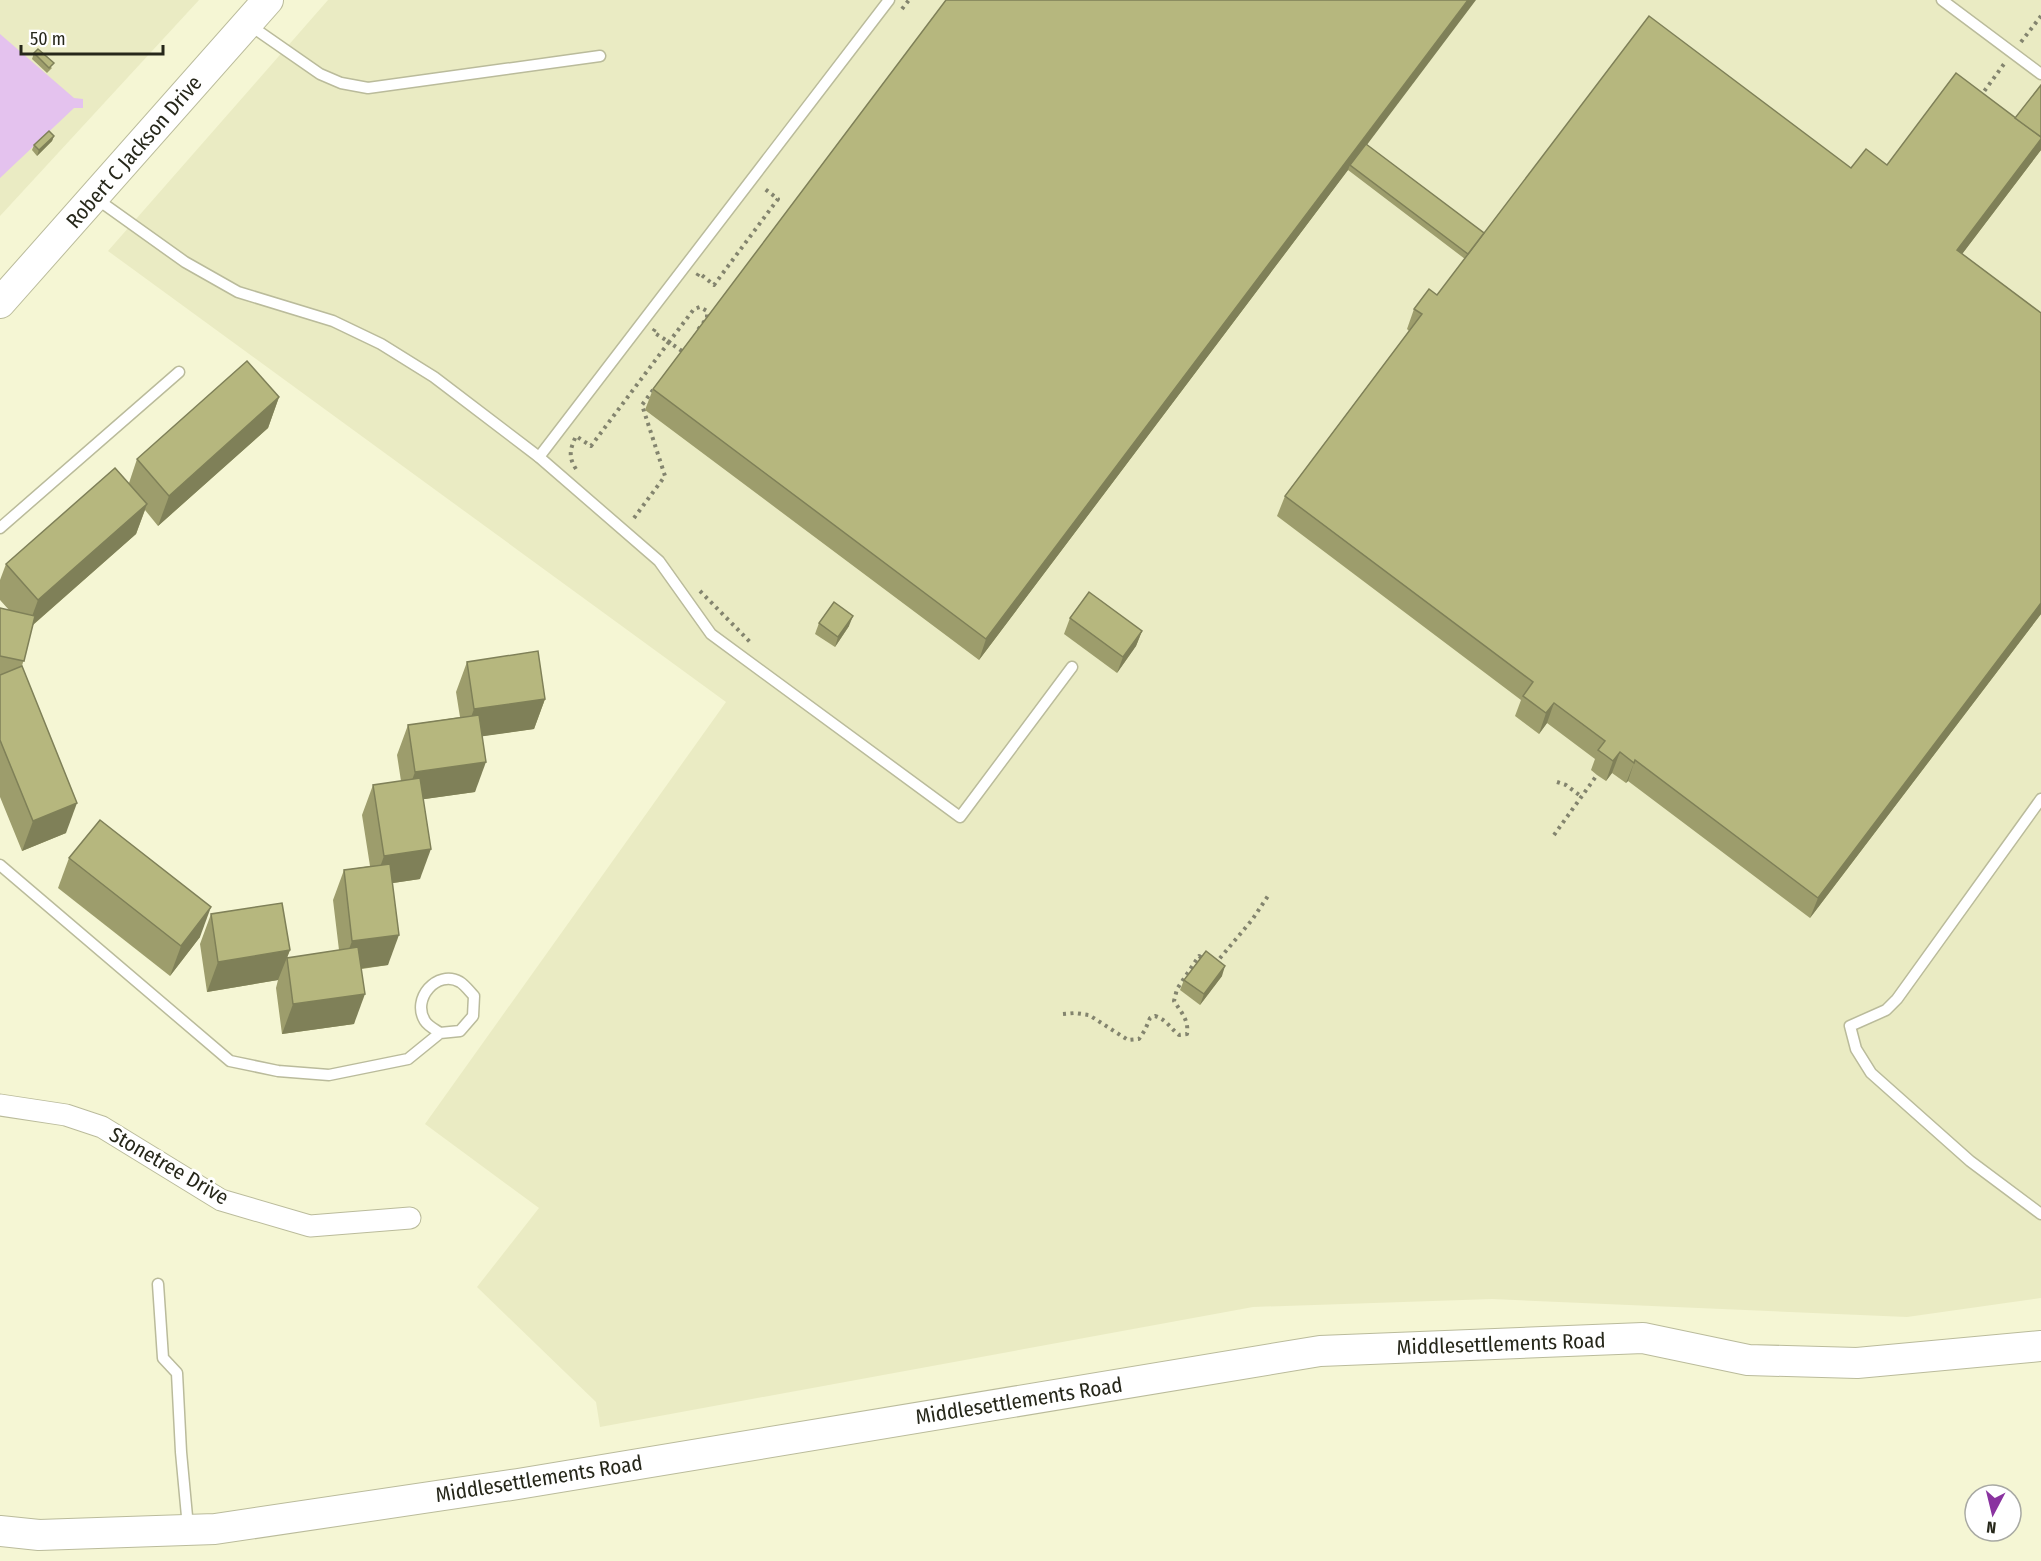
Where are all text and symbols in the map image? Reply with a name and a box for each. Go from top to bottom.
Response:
scale bar [21,18,164,56]
text: 50 m [30,28,66,50]
street label: Robert C Jackson Drive [61,70,207,234]
street label: Stonetree Drive [105,1121,233,1211]
street label: Middlesettlements Road [1396,1327,1606,1361]
street label: Middlesettlements Road [914,1372,1124,1430]
street label: Middlesettlements Road [434,1450,644,1508]
north arrow [1963,1483,2023,1543]
text: N [1985,1517,1997,1537]

